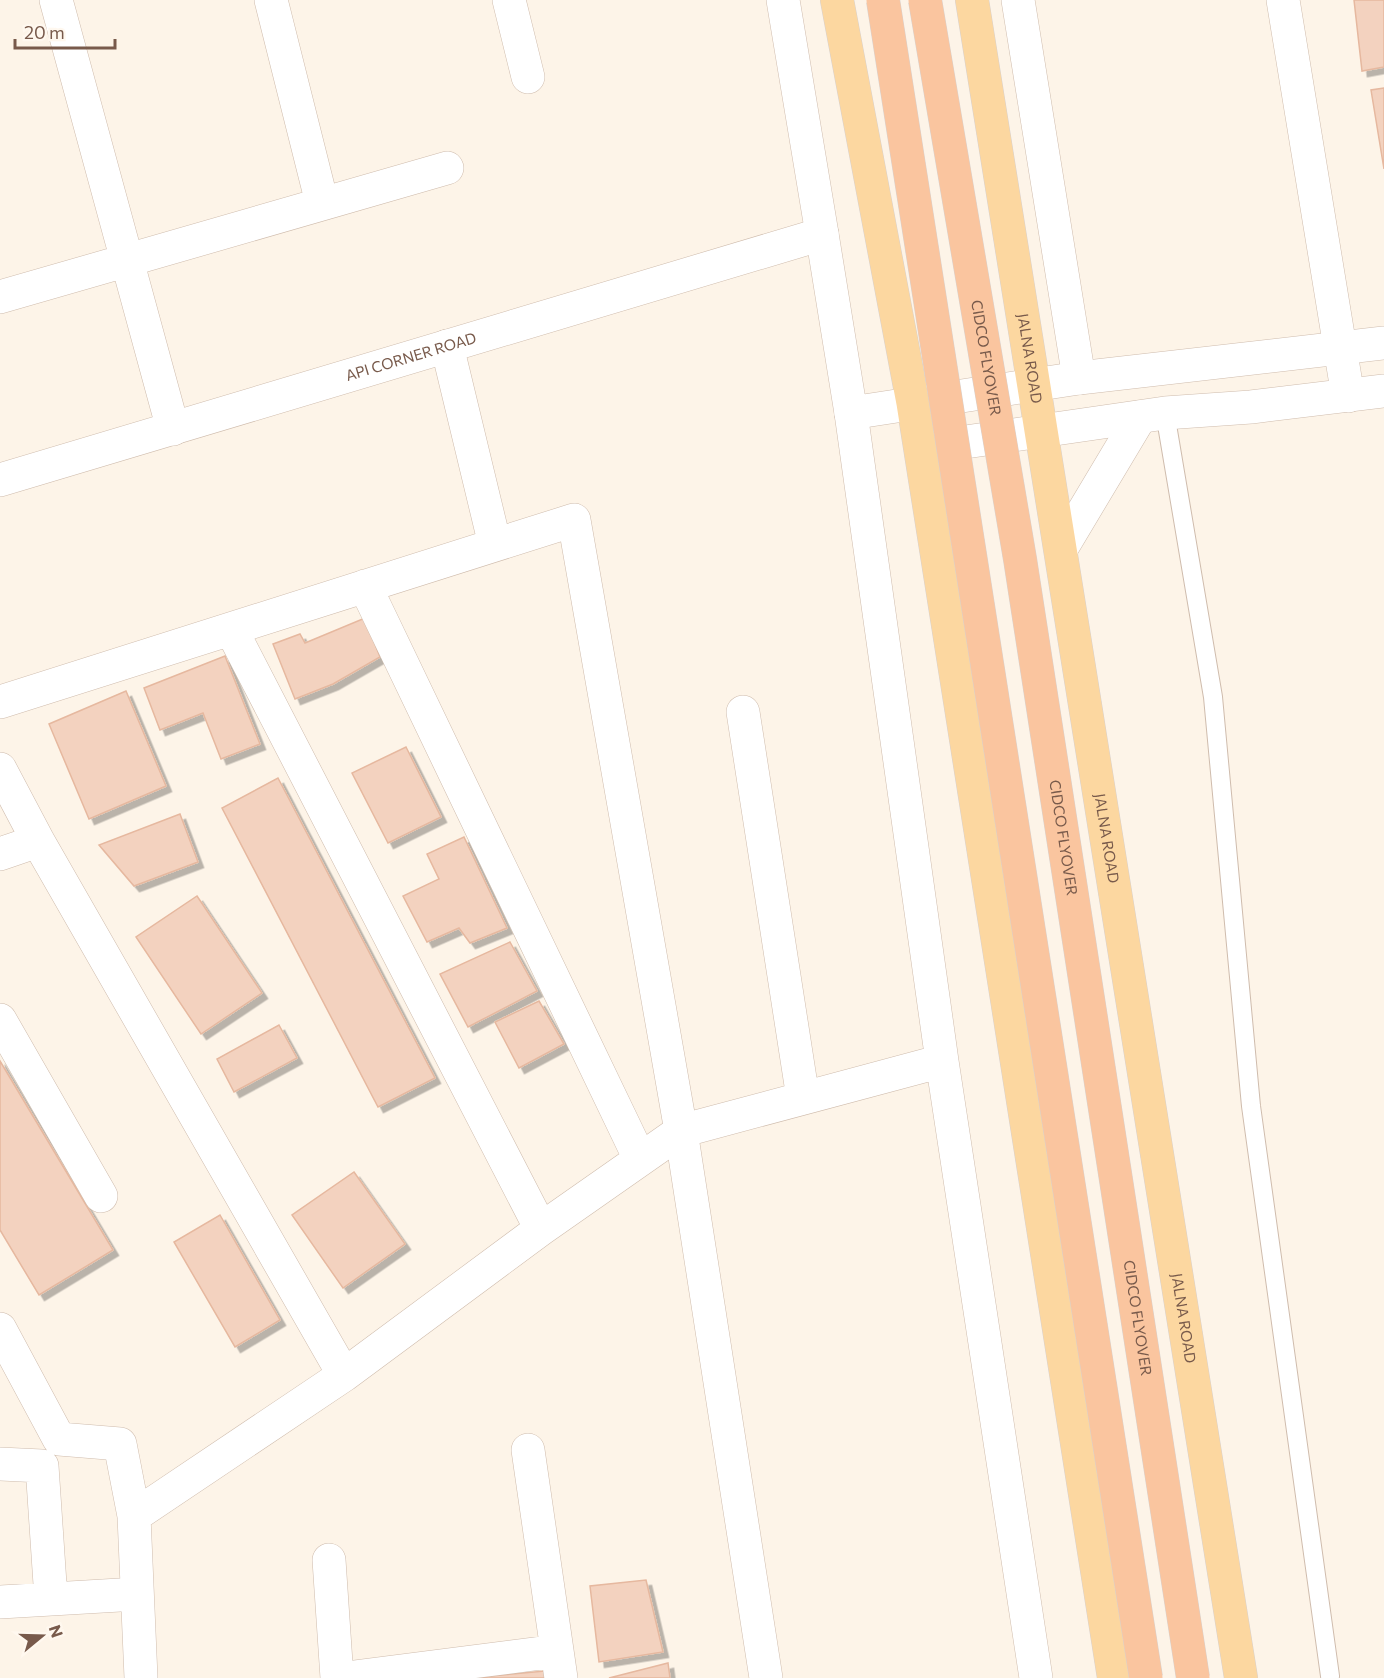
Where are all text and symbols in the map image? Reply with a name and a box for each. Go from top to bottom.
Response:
scale bar [15,12,116,50]
text: 20 m [24,21,65,43]
street label: CIDCO FLYOVER [968,299,1005,417]
street label: JALNA ROAD [1014,312,1047,405]
street label: API CORNER ROAD [343,328,478,384]
street label: CIDCO FLYOVER [1046,778,1082,897]
street label: JALNA ROAD [1091,792,1123,884]
street label: CIDCO FLYOVER [1120,1259,1156,1377]
street label: JALNA ROAD [1168,1272,1200,1364]
north arrow [12,1606,72,1666]
text: N [46,1622,68,1640]

